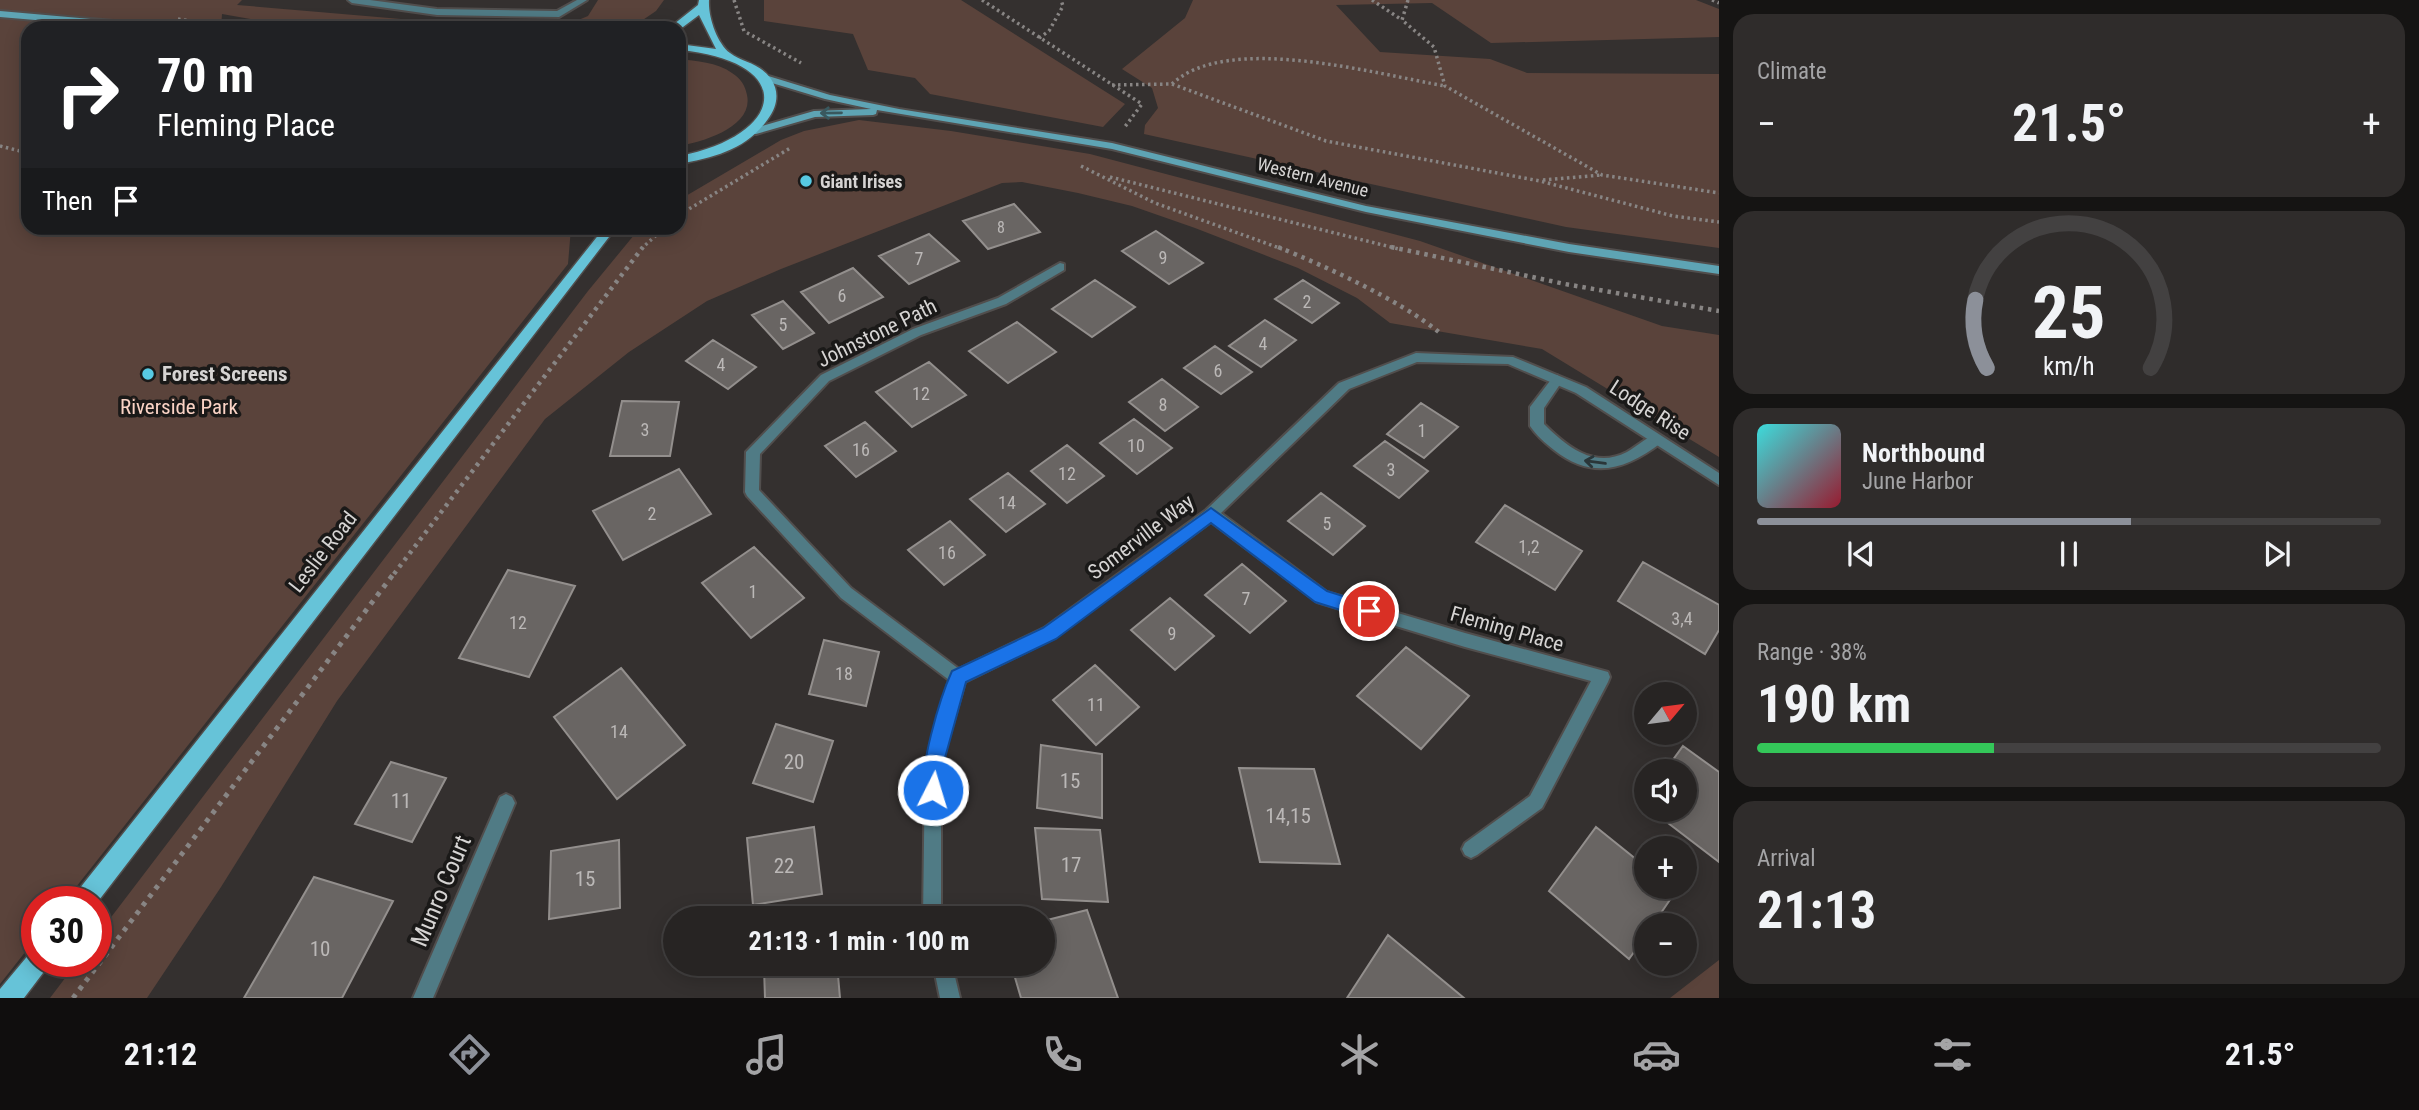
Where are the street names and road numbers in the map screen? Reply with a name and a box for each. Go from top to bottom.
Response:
street label: Western Avenue [1255,153,1371,201]
street label: Johnstone Path [813,294,941,372]
street label: Lodge Rise [1605,375,1695,445]
street label: Somerville Way [1083,489,1199,585]
street label: Leslie Road [284,507,362,597]
street label: Fleming Place [1448,601,1567,657]
street label: Munro Court [405,831,477,951]

